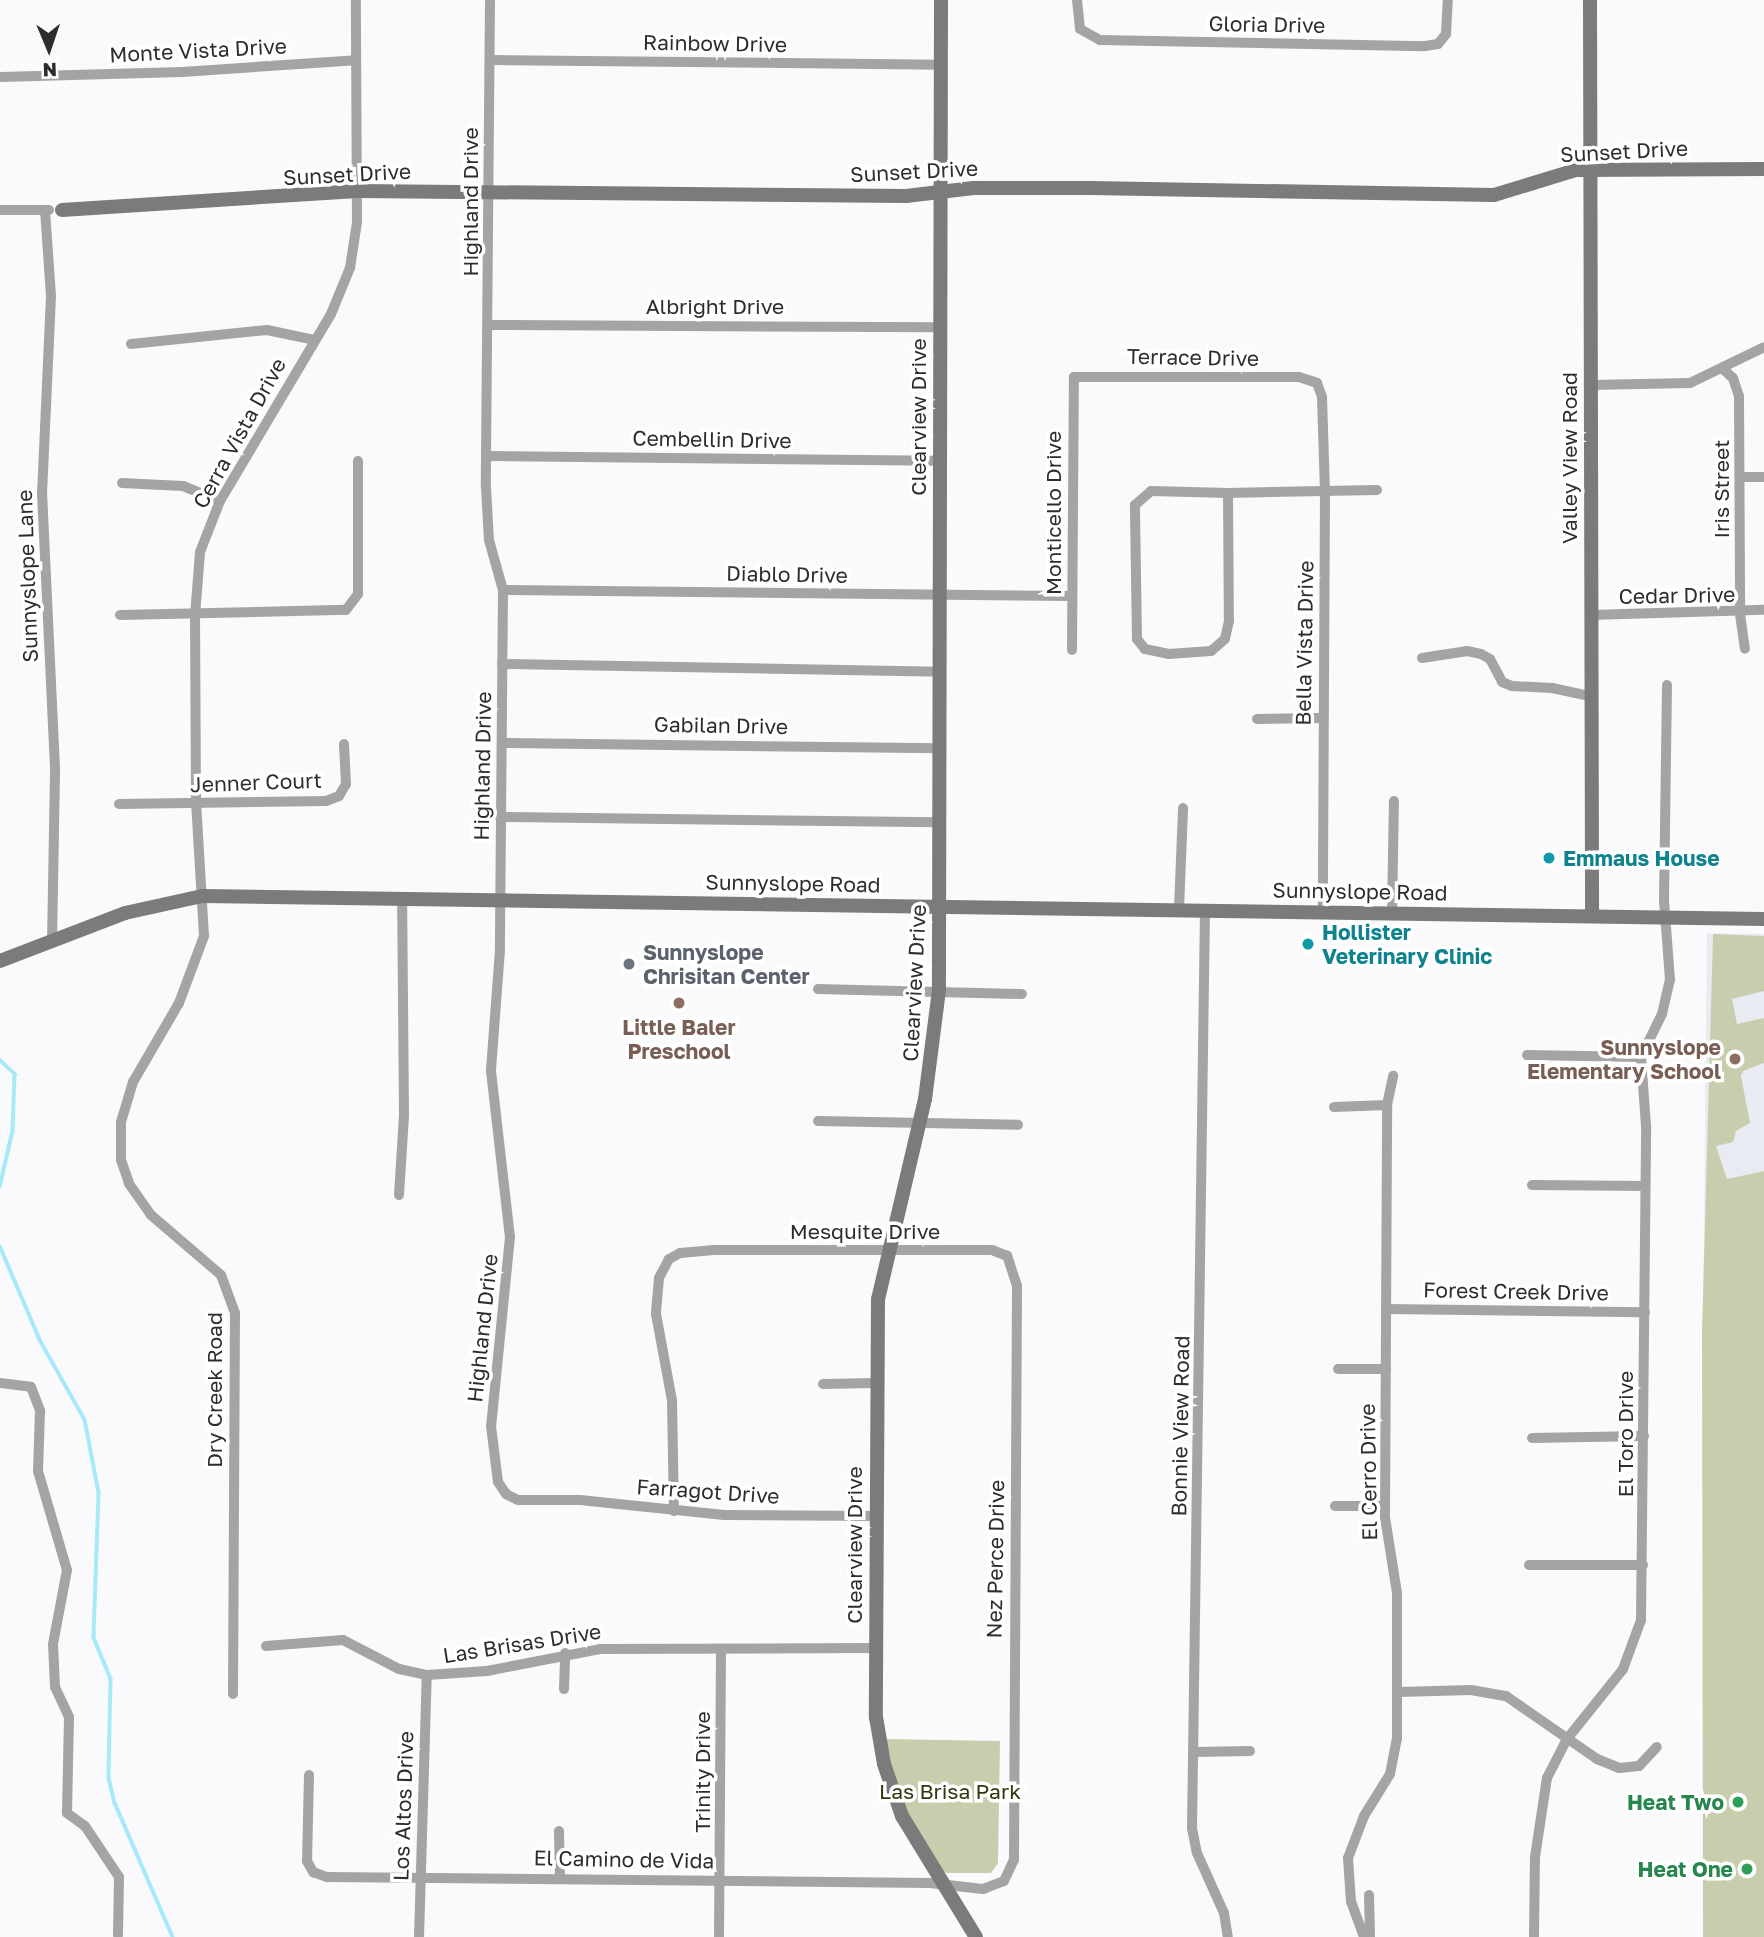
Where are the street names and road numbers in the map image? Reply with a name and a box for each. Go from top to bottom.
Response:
street label: Gloria Drive [1208,10,1326,38]
street label: Rainbow Drive [643,29,787,57]
street label: Monte Vista Drive [109,33,287,67]
street label: Highland Drive [457,127,483,277]
street label: Sunset Drive [1559,135,1689,167]
street label: Sunset Drive [849,155,979,187]
street label: Sunset Drive [282,158,412,190]
street label: Albright Drive [646,293,784,319]
street label: Clearview Drive [905,338,931,496]
street label: Terrace Drive [1127,343,1259,371]
street label: Cerra Vista Drive [187,353,291,513]
street label: Valley View Road [1556,372,1582,544]
street label: Cembellin Drive [632,425,792,453]
street label: Monticello Drive [1040,431,1066,595]
street label: Iris Street [1708,440,1734,538]
street label: Sunnyslope Lane [11,489,43,663]
street label: Diablo Drive [726,560,848,588]
street label: Bella Vista Drive [1290,560,1318,726]
street label: Cedar Drive [1618,581,1736,609]
street label: Highland Drive [468,691,496,841]
street label: Gabilan Drive [654,711,788,739]
street label: Jenner Court [190,767,322,797]
street label: Sunnyslope Road [705,869,881,897]
street label: Sunnyslope Road [1272,877,1448,905]
street label: Clearview Drive [897,904,931,1062]
street label: Mesquite Drive [790,1218,940,1244]
street label: Highland Drive [462,1253,502,1403]
street label: Forest Creek Drive [1423,1277,1609,1305]
street label: Dry Creek Road [201,1312,227,1468]
street label: Bonnie View Road [1166,1335,1194,1517]
street label: El Toro Drive [1612,1371,1638,1497]
street label: El Cerro Drive [1354,1403,1382,1541]
street label: Clearview Drive [841,1466,867,1624]
street label: Farragot Drive [636,1473,780,1509]
street label: Nez Perce Drive [981,1479,1009,1639]
street label: Las Brisas Drive [441,1618,603,1668]
street label: Trinity Drive [689,1711,715,1833]
street label: Los Altos Drive [388,1731,418,1881]
street label: El Camino de Vida [533,1845,715,1873]

